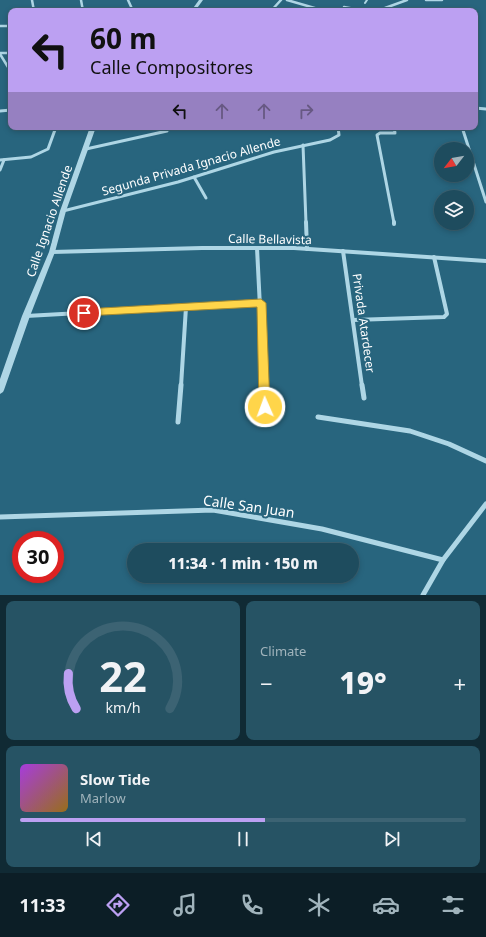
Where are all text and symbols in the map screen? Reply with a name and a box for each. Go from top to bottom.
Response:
text: 60 m [90,19,157,57]
icon: left [24,24,76,76]
text: Calle Compositores [90,55,253,79]
icon: left [169,100,191,122]
icon: ahead [211,100,233,122]
icon: ahead [253,100,275,122]
icon: right [295,100,317,122]
street label: Segunda Privada Ignacio Allende [100,132,283,200]
north arrow [434,142,474,182]
map controls [434,142,474,230]
street label: Calle Ignacio Allende [22,163,76,279]
button: layers [434,190,474,230]
street label: Calle Bellavista [228,230,312,248]
street label: Privada Atardecer [349,272,379,374]
pin [67,296,101,330]
icon: arrive [73,302,95,324]
position arrow [244,386,286,428]
street label: Calle San Juan [202,490,296,522]
speed limit sign: 30 [12,531,64,583]
text: 11:34 · 1 min · 150 m [168,553,318,573]
text: Climate [260,642,306,660]
text: 22 [99,647,147,703]
text: 19° [339,662,387,703]
text: − [260,668,273,698]
text: + [453,668,466,698]
text: km/h [105,697,141,716]
text: Slow Tide [80,769,150,789]
text: Marlow [80,789,126,807]
icon: previous [83,828,105,850]
icon: pause [232,828,254,850]
icon: next [381,828,403,850]
icon: directions [104,891,132,919]
icon: music [171,891,199,919]
icon: phone [238,891,266,919]
icon: climate [305,891,333,919]
icon: car [372,891,400,919]
icon: filters [439,891,467,919]
text: 11:33 [19,893,66,917]

